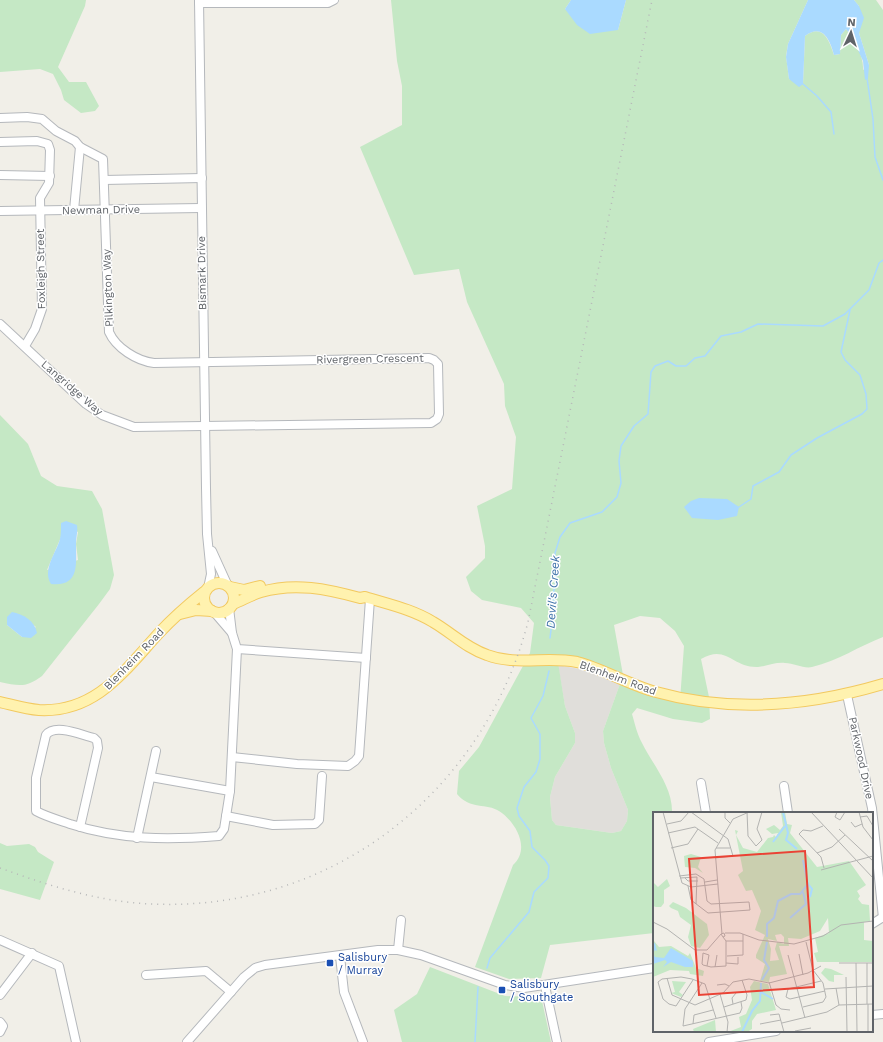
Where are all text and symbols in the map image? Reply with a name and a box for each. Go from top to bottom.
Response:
north arrow [831,12,871,52]
text: N [847,16,856,29]
street label: Newman Drive [62,203,140,217]
street label: Foxleigh Street [34,228,48,309]
street label: Bismark Drive [195,236,209,310]
street label: Pilkington Way [100,248,116,327]
street label: Rivergreen Crescent [316,352,424,366]
street label: Langridge Way [39,358,106,418]
water label: Devil's Creek [543,555,563,629]
street label: Blenheim Road [101,625,167,693]
street label: Blenheim Road [578,658,658,698]
street label: Parkwood Drive [846,716,876,800]
inset map [653,812,873,1032]
place label: Salisbury / Murray [338,951,387,977]
marker: Salisbury / Murray [325,958,335,968]
place label: Salisbury / Southgate [510,978,573,1004]
marker: Salisbury / Southgate [497,985,507,995]

